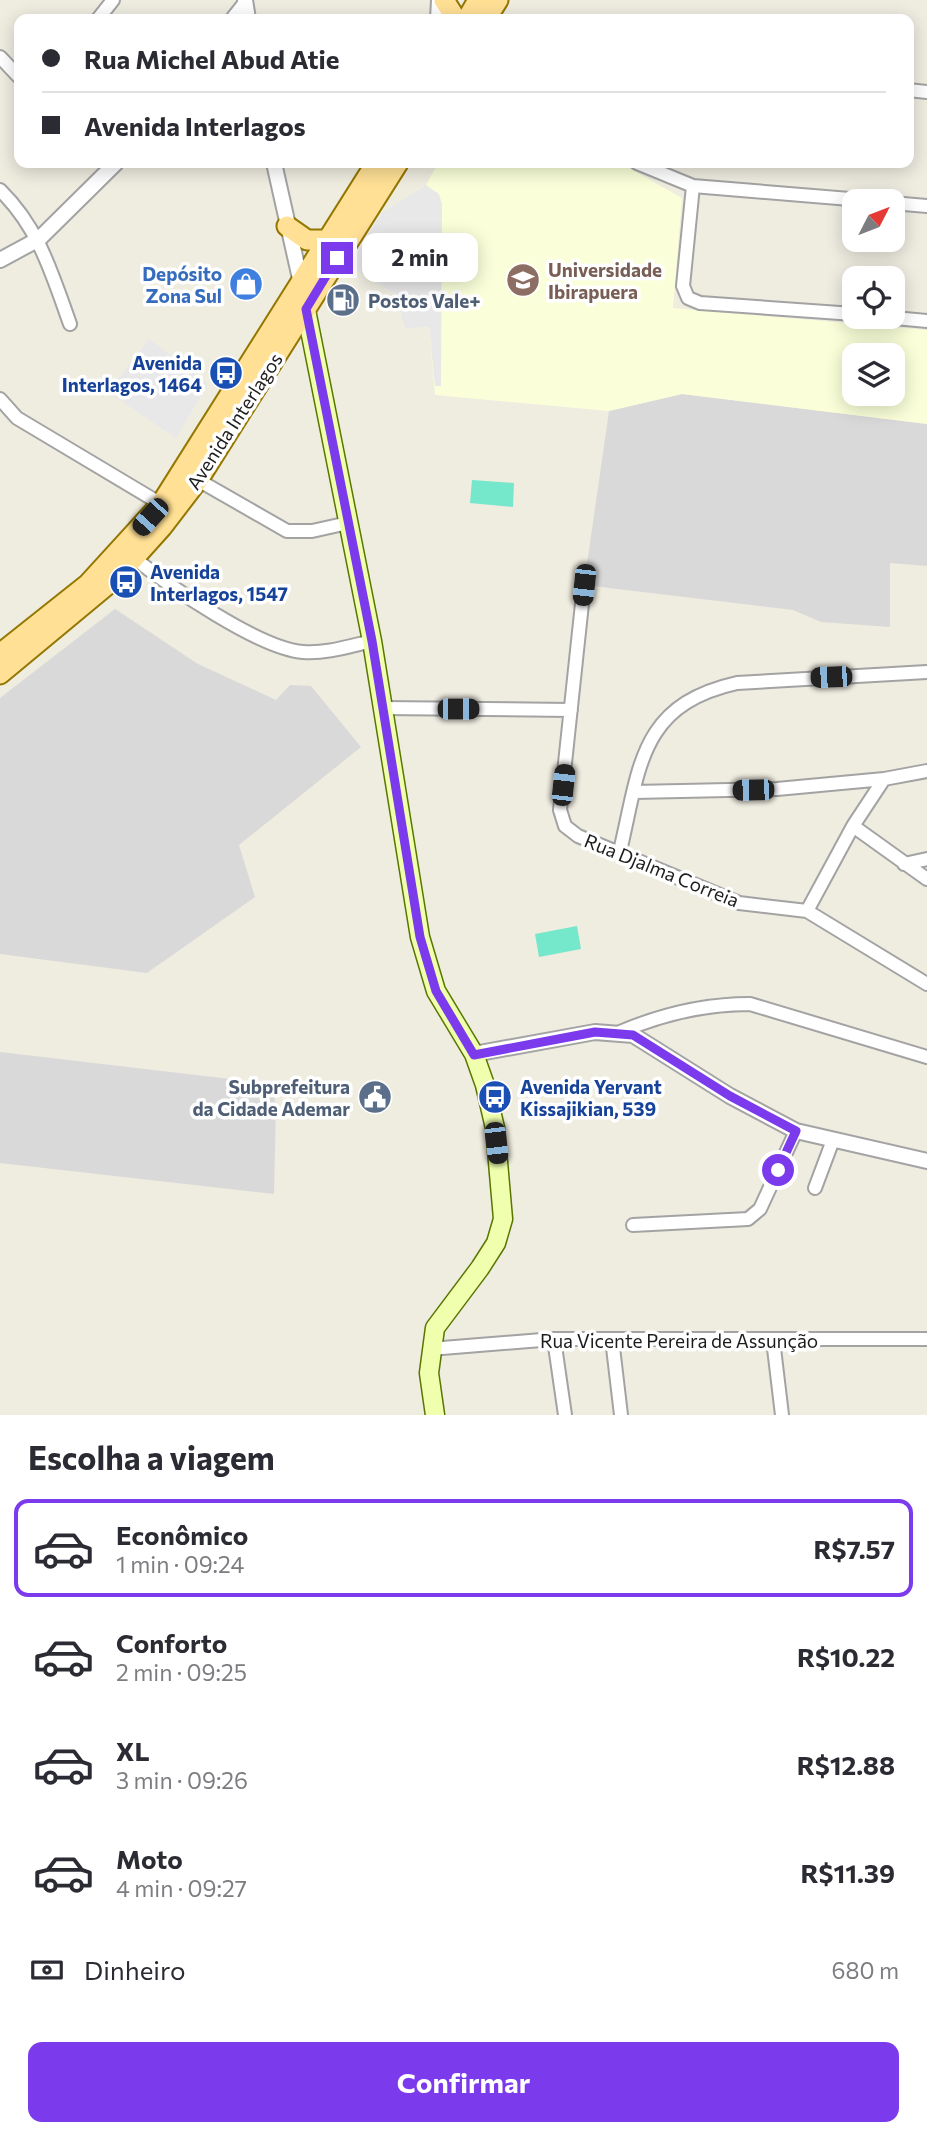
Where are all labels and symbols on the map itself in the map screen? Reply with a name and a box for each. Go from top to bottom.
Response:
north arrow [842,189,905,252]
callout: 2 min [362,233,477,282]
route end [321,242,353,274]
place label: Universidade Ibirapuera [548,258,662,303]
school or university icon: Universidade Ibirapuera [504,261,542,299]
place label: Depósito Zona Sul [142,262,222,307]
shop icon: Depósito Zona Sul [227,265,265,303]
fuel station icon: Postos Vale+ [324,281,362,319]
place label: Postos Vale+ [368,289,481,312]
street label: Avenida Interlagos [181,348,287,494]
place label: Avenida Interlagos, 1464 [62,351,202,396]
bus stop icon: Avenida Interlagos, 1464 [207,354,245,392]
car [129,494,172,540]
place label: Avenida Interlagos, 1547 [150,560,288,605]
bus stop icon: Avenida Interlagos, 1547 [107,563,145,601]
car [572,563,597,607]
car [810,666,853,688]
car [438,699,480,720]
car [551,763,576,807]
car [732,779,775,801]
street label: Rua Djalma Correia [581,828,743,912]
place label: Subprefeitura da Cidade Ademar [192,1075,350,1120]
place label: Avenida Yervant Kissajikian, 539 [520,1075,662,1120]
public building icon: Subprefeitura da Cidade Ademar [356,1078,394,1116]
bus stop icon: Avenida Yervant Kissajikian, 539 [476,1078,514,1116]
car [484,1121,509,1165]
route start [762,1154,794,1186]
street label: Rua Vicente Pereira de Assunção [540,1329,818,1352]

